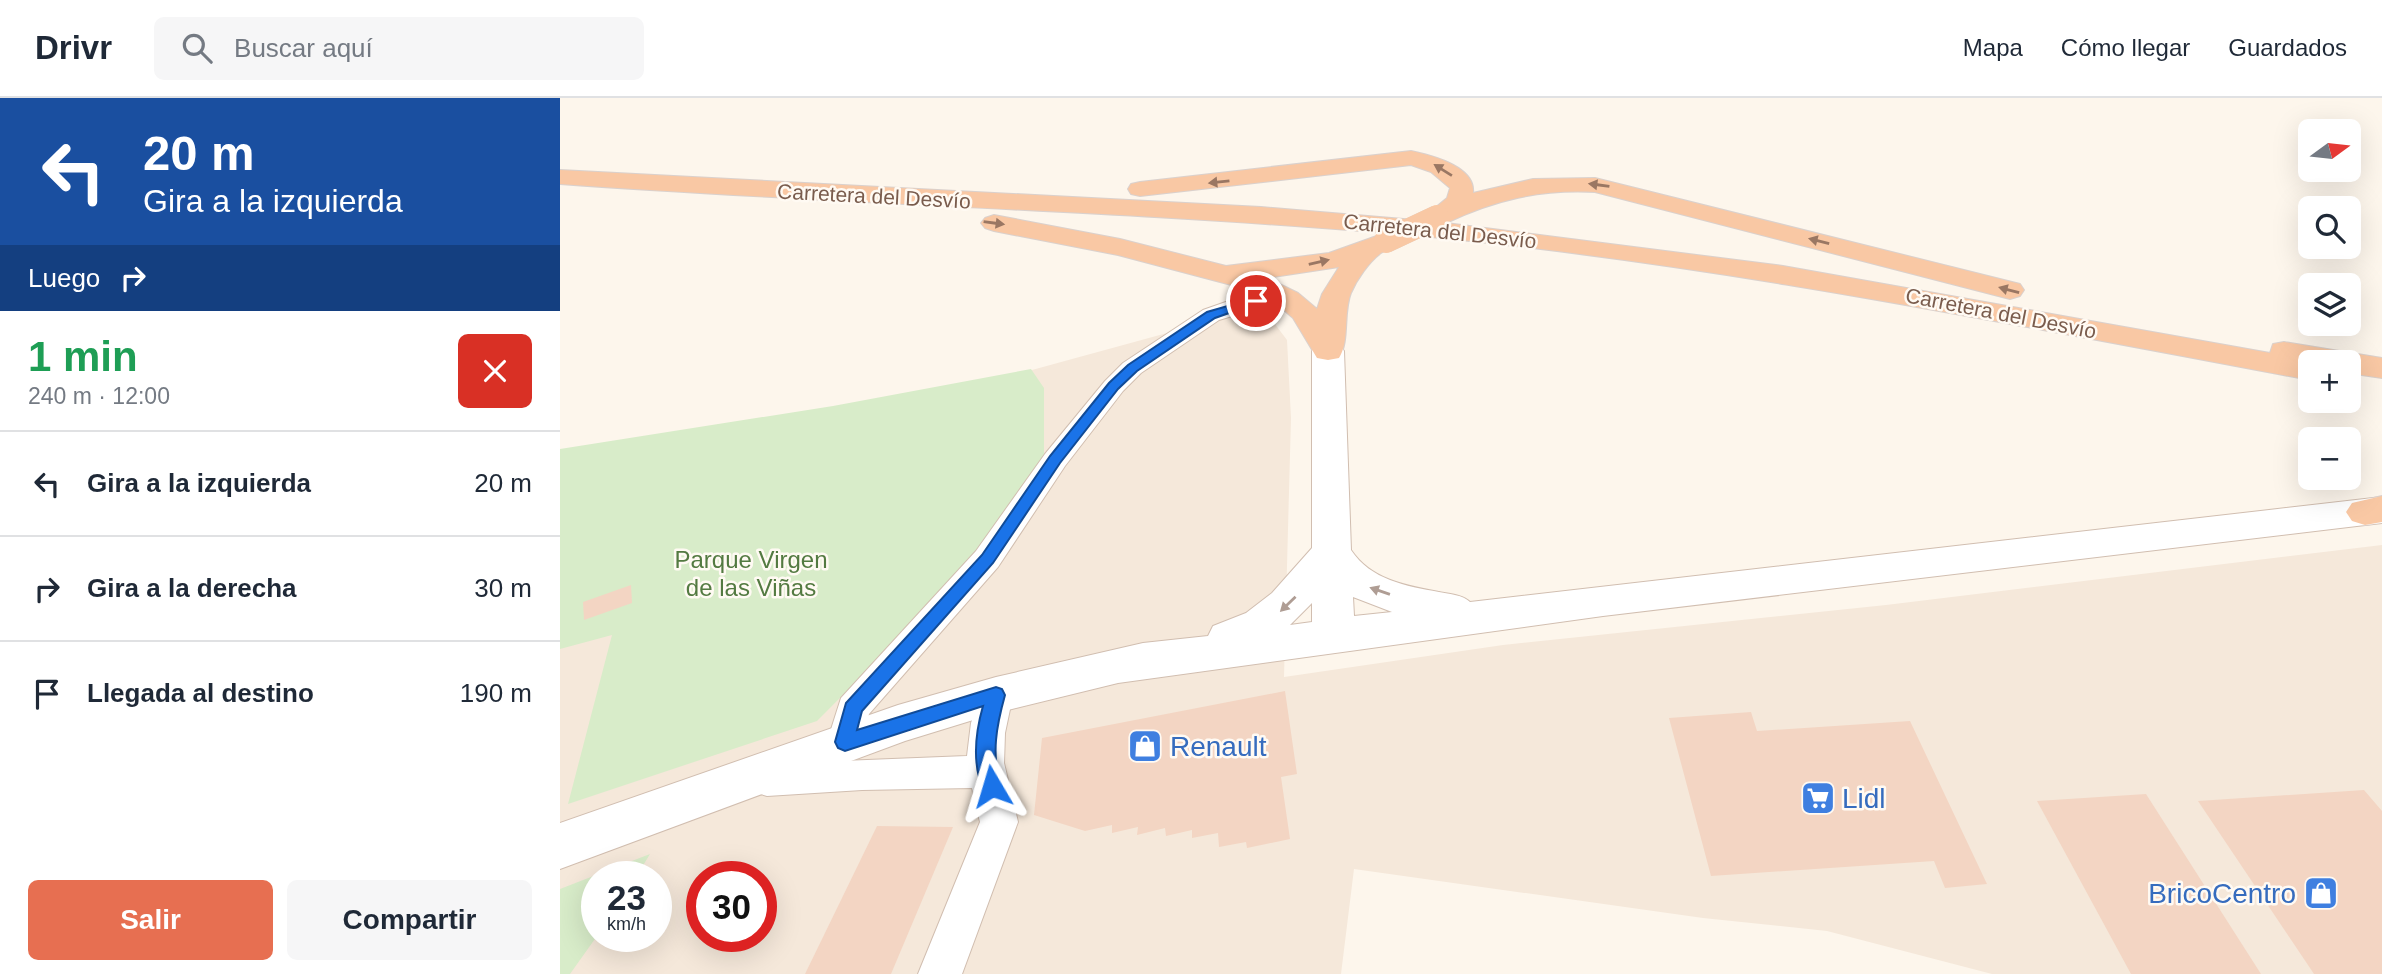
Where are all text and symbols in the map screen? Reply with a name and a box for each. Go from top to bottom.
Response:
search box [154,17,644,80]
text: Drivr [35,29,112,66]
icon: search [178,29,216,67]
text: Buscar aquí [234,33,373,63]
text: Mapa [1963,34,2023,61]
text: Cómo llegar [2061,34,2190,61]
text: Guardados [2228,34,2347,61]
north arrow [2298,119,2361,182]
map controls [2298,119,2361,490]
icon: left [28,126,119,217]
text: 20 m [143,126,255,180]
one-way arrow [1433,163,1452,176]
one-way arrow [1208,176,1230,187]
street label: Carretera del Desvío [777,179,971,213]
one-way arrow [1588,180,1610,191]
text: Gira a la izquierda [143,183,403,219]
button: search [2298,196,2361,259]
street label: Carretera del Desvío [1342,209,1538,253]
one-way arrow [983,218,1005,229]
one-way arrow [1808,235,1830,246]
one-way arrow [1308,256,1330,267]
icon: right [114,259,152,297]
text: Luego [28,263,100,293]
pin [1226,271,1286,331]
button: layers [2298,273,2361,336]
icon: arrive [1237,282,1275,320]
street label: Carretera del Desvío [1904,283,2098,343]
one-way arrow [1998,284,2020,295]
text: 1 min [28,333,138,380]
button: close [458,334,532,408]
button: + [2298,350,2361,413]
text: 240 m · 12:00 [28,383,170,409]
button: − [2298,427,2361,490]
icon: left [28,465,66,503]
text: Gira a la izquierda [87,468,311,498]
text: 20 m [474,468,532,498]
park label: Parque Virgen de las Viñas [675,546,828,601]
icon: right [28,570,66,608]
text: Gira a la derecha [87,573,297,603]
text: 30 m [474,573,532,603]
one-way arrow [1369,585,1390,596]
one-way arrow [1280,596,1297,612]
icon: arrive [28,675,66,713]
text: Llegada al destino [87,678,314,708]
text: 190 m [460,678,532,708]
shop icon: Renault [1126,727,1164,765]
place label: Renault [1170,731,1267,762]
position arrow [955,749,1029,823]
supermarket icon: Lidl [1799,779,1837,817]
place label: Lidl [1842,783,1886,814]
speed limit sign: 30 [686,861,777,952]
shop icon: BricoCentro [2302,874,2340,912]
text: 23 [607,878,646,917]
place label: BricoCentro [2148,878,2296,909]
button: Salir [28,880,273,960]
button: Compartir [287,880,532,960]
text: km/h [607,914,646,934]

